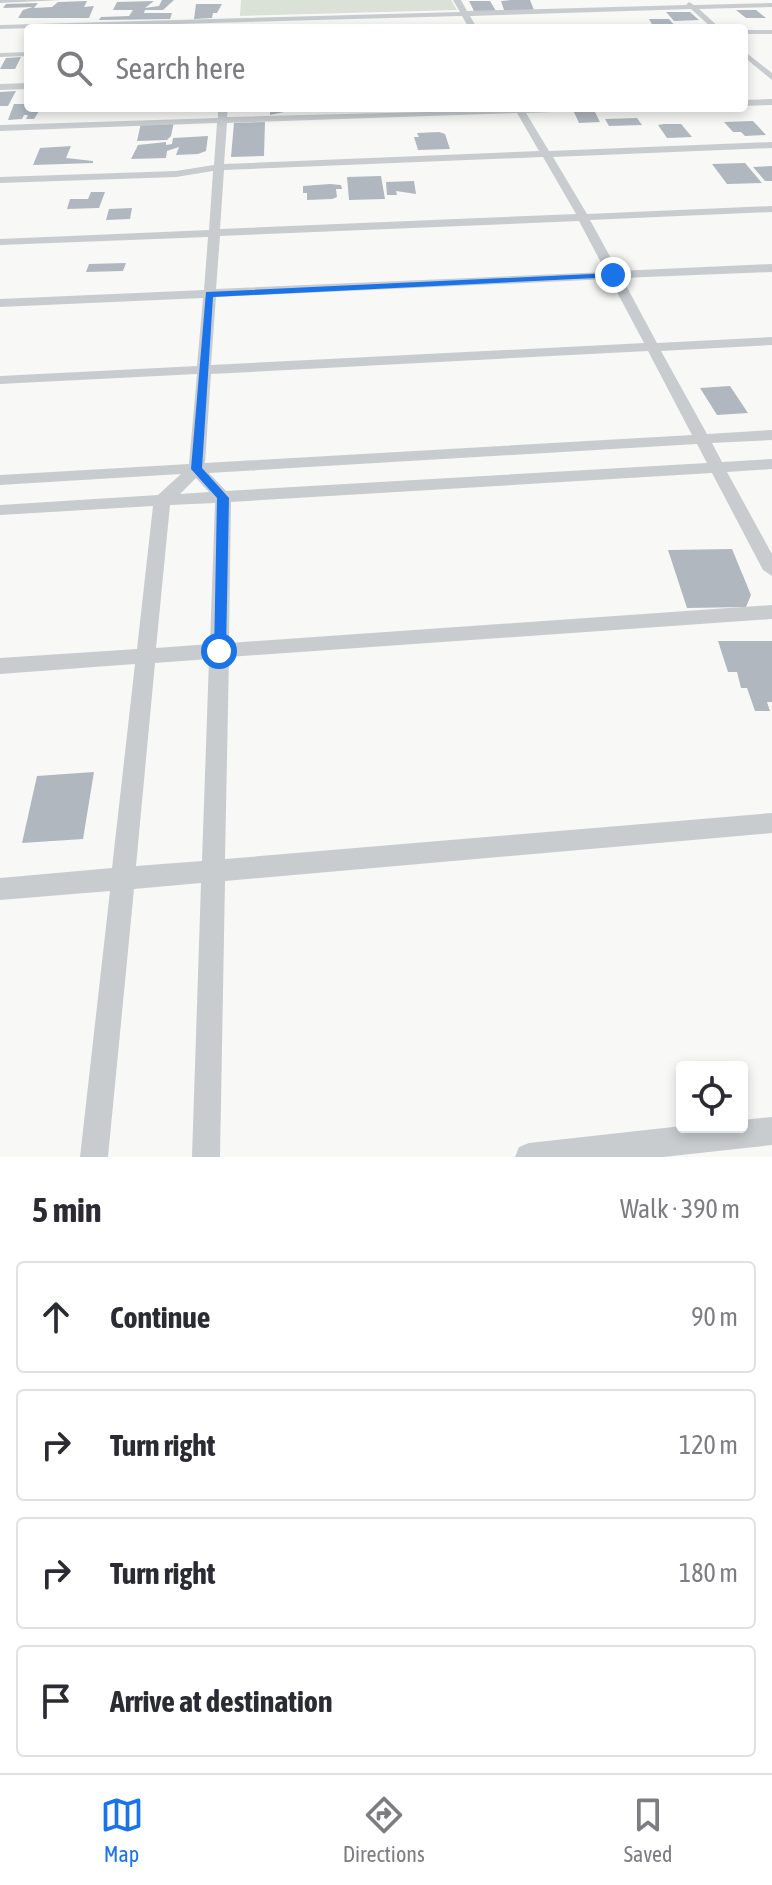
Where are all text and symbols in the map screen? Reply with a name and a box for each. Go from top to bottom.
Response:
search box [24,24,748,112]
icon: search [52,46,96,90]
text: Search here [116,51,245,85]
route end [595,257,631,293]
route start [201,633,237,669]
map controls [676,1061,748,1133]
button: locate [676,1061,748,1133]
text: 5 min [32,1190,101,1229]
text: Walk · 390 m [620,1194,740,1224]
icon: ahead [34,1295,78,1339]
text: Continue [110,1300,210,1334]
text: 90 m [691,1302,738,1332]
icon: right [34,1423,78,1467]
text: Turn right [110,1428,216,1462]
text: 120 m [679,1430,738,1460]
icon: right [34,1551,78,1595]
text: Turn right [110,1556,216,1590]
text: 180 m [679,1558,738,1588]
icon: arrive [34,1679,78,1723]
text: Arrive at destination [110,1684,332,1718]
tab: Map [100,1793,144,1867]
tab: Directions [343,1793,425,1867]
tab: Saved [624,1793,672,1867]

